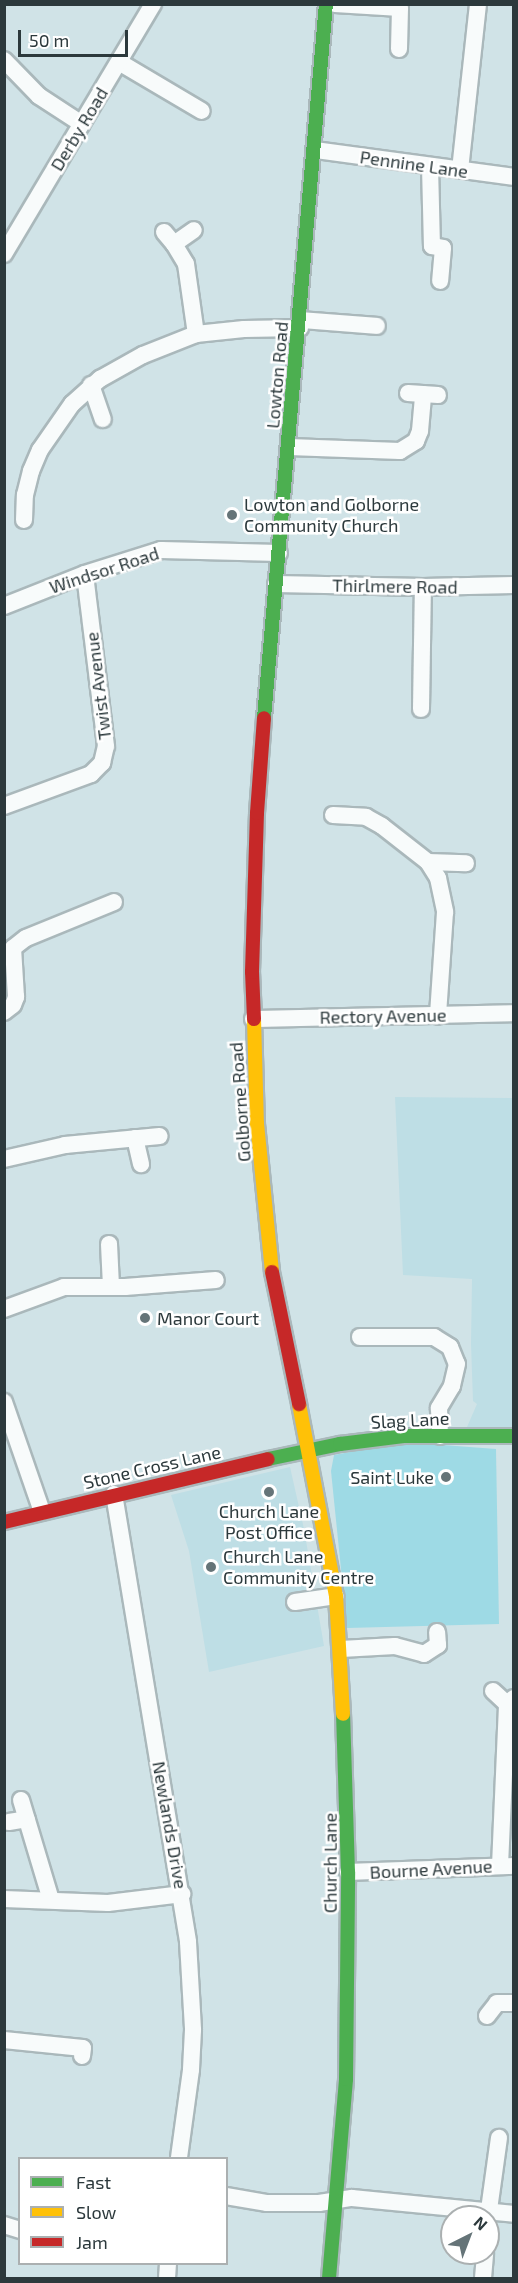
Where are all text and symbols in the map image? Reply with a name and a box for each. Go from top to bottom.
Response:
scale bar [21,18,130,56]
text: 50 m [29,29,69,51]
street label: Derby Road [46,83,112,175]
street label: Pennine Lane [359,146,469,182]
street label: Lowton Road [262,321,292,429]
place label: Lowton and Golborne Community Church [244,494,419,536]
marker: Lowton and Golborne Community Church [225,508,239,522]
street label: Windsor Road [46,542,162,598]
street label: Thirlmere Road [332,574,458,598]
street label: Twist Avenue [81,631,115,741]
street label: Rectory Avenue [319,1004,447,1028]
street label: Golborne Road [225,1041,255,1163]
place label: Manor Court [157,1307,259,1329]
marker: Manor Court [138,1311,152,1325]
street label: Slag Lane [370,1407,450,1433]
street label: Stone Cross Lane [81,1441,223,1493]
place label: Saint Luke [350,1466,434,1488]
marker: Saint Luke [439,1470,453,1484]
marker: Church Lane Post Office [262,1485,276,1499]
place label: Church Lane Post Office [219,1501,319,1544]
place label: Church Lane Community Centre [223,1546,374,1588]
marker: Church Lane Community Centre [204,1560,218,1574]
street label: Newlands Drive [148,1760,192,1890]
street label: Church Lane [319,1813,341,1913]
street label: Bourne Avenue [369,1855,493,1883]
legend [18,2157,228,2265]
text: Fast [76,2171,111,2193]
text: Slow [76,2201,116,2223]
north arrow [440,2205,500,2265]
text: N [470,2212,492,2234]
text: Jam [76,2231,108,2253]

